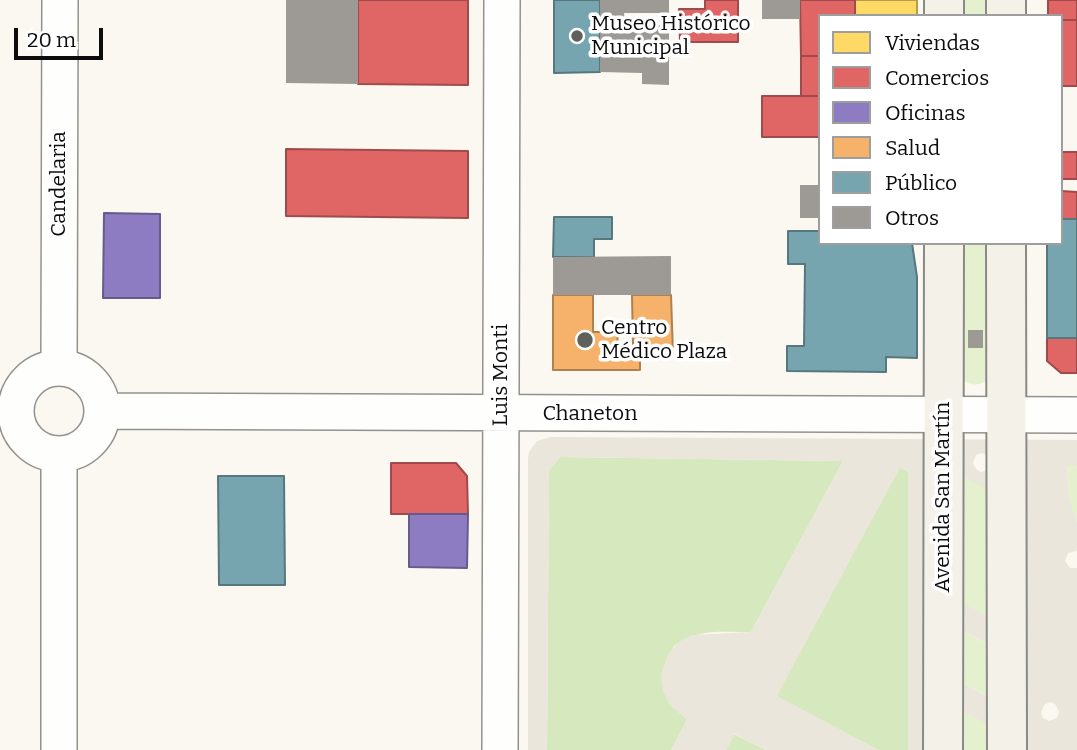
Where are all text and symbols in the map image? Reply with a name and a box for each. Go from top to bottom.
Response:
place label: Museo Histórico Municipal [591,11,751,61]
scale bar [18,14,107,58]
legend [818,14,1063,245]
text: 20 m [27,27,76,53]
marker: Museo Histórico Municipal [569,28,585,44]
text: Viviendas [885,30,980,56]
text: Comercios [885,65,989,91]
text: Oficinas [885,100,966,126]
street label: Candelaria [46,131,72,237]
text: Salud [885,135,940,161]
text: Público [885,170,957,196]
text: Otros [885,205,939,231]
place label: Centro Médico Plaza [601,315,727,365]
street label: Luis Monti [488,324,514,426]
marker: Centro Médico Plaza [575,330,595,350]
street label: Chaneton [543,401,637,427]
street label: Avenida San Martín [930,402,956,592]

